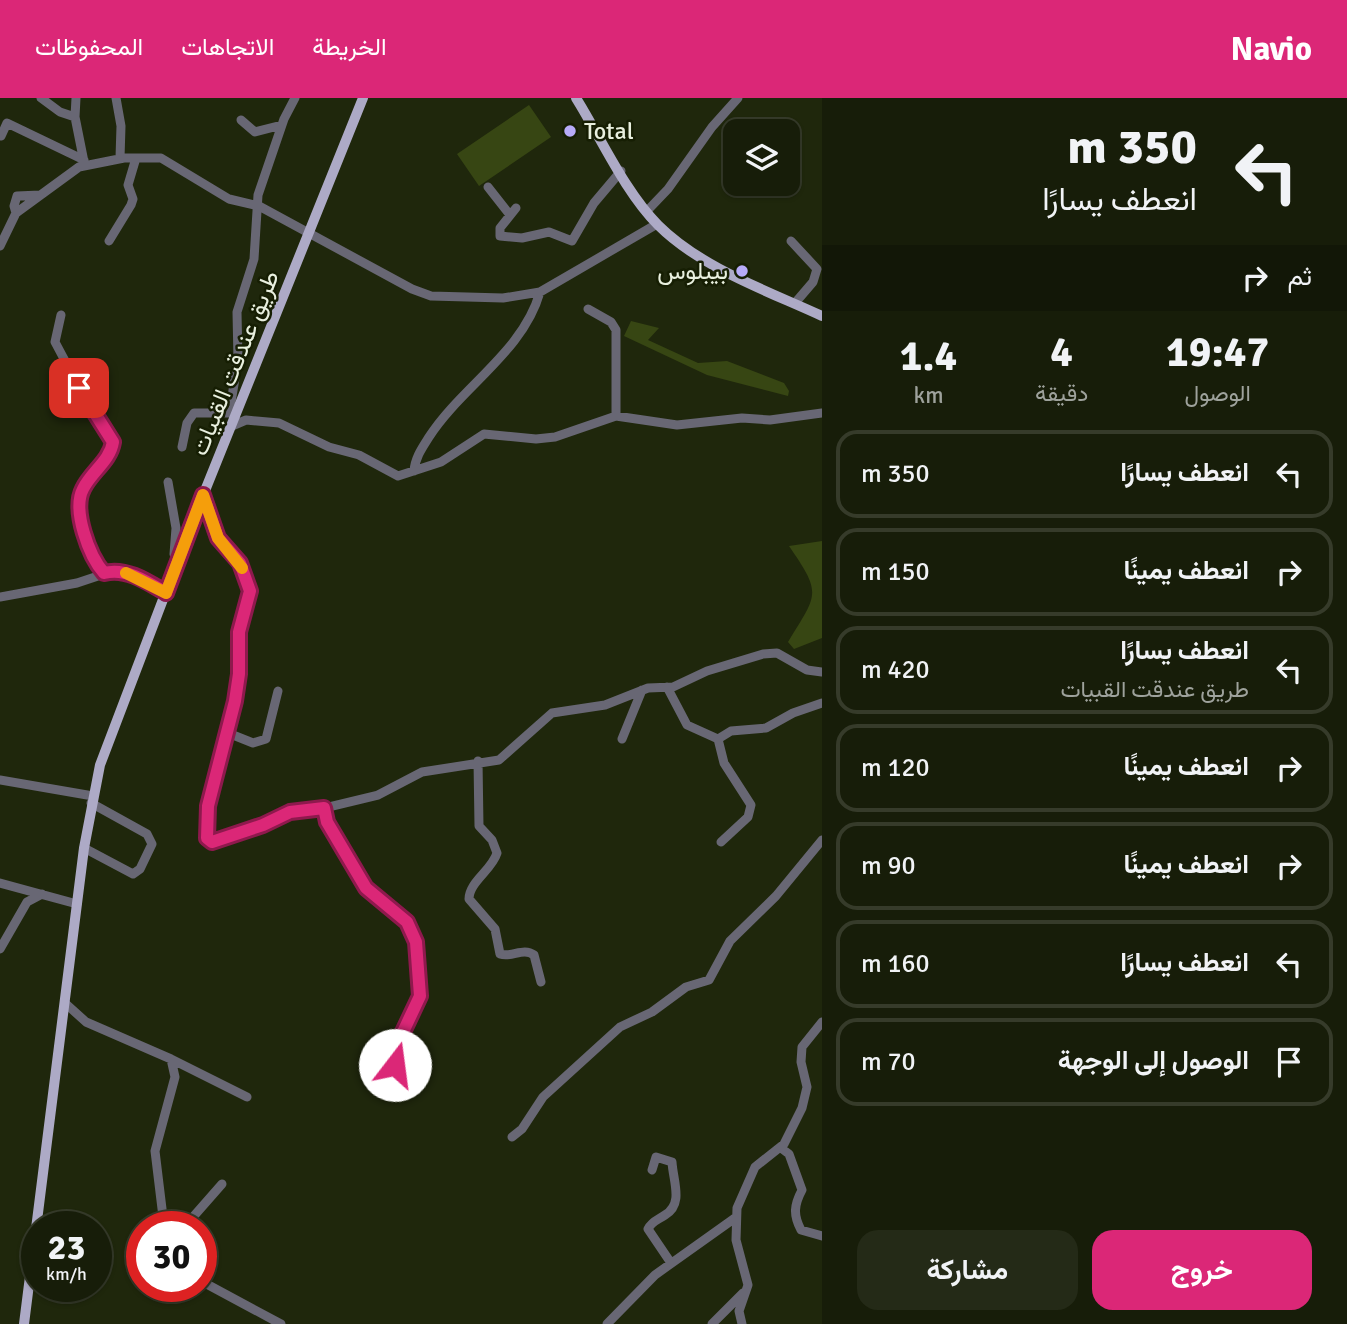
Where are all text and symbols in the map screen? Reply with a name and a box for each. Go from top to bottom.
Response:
text: Navio [1230,29,1312,70]
text: المحفوظات [35,32,143,62]
text: الاتجاهات [181,32,274,62]
text: الخريطة [312,32,387,62]
place label: Total [584,116,634,146]
text: 350 m [1067,117,1197,177]
map controls [723,119,800,196]
button: layers [723,119,800,196]
marker: Total [562,123,578,139]
icon: left [1221,126,1312,217]
text: انعطف يسارًا [1042,180,1197,219]
place label: بيبلوس [657,256,728,286]
icon: right [1236,259,1274,297]
text: ثم [1288,261,1312,293]
marker: بيبلوس [734,263,750,279]
street label: طريق عندقت القبيات [184,266,286,460]
text: 4 [1050,327,1073,378]
text: 19:47 [1166,327,1269,378]
text: 1.4 [900,331,957,382]
pin [49,358,109,418]
icon: arrive [60,369,98,407]
text: دقيقة [1035,379,1088,408]
text: الوصول [1184,379,1251,408]
text: km [914,381,943,410]
icon: left [1270,455,1308,493]
text: انعطف يسارًا [1120,457,1249,489]
text: 350 m [861,458,930,490]
icon: right [1270,553,1308,591]
text: انعطف يمينًا [1123,555,1249,587]
text: 150 m [861,556,930,588]
text: انعطف يسارًا [1120,635,1249,667]
icon: left [1270,651,1308,689]
text: 420 m [861,654,930,686]
text: طريق عندقت القبيات [1060,675,1249,704]
icon: right [1270,749,1308,787]
text: انعطف يمينًا [1123,751,1249,783]
text: 120 m [861,752,930,784]
icon: right [1270,847,1308,885]
text: انعطف يمينًا [1123,849,1249,881]
text: 90 m [861,850,916,882]
icon: left [1270,945,1308,983]
text: انعطف يسارًا [1120,947,1249,979]
text: 160 m [861,948,930,980]
position arrow [358,1028,432,1102]
icon: arrive [1270,1043,1308,1081]
text: الوصول إلى الوجهة [1058,1045,1249,1077]
text: 70 m [861,1046,916,1078]
speed limit sign: 30 [126,1211,217,1302]
text: 23 [48,1226,85,1269]
button: مشاركة [857,1230,1078,1310]
button: خروج [1092,1230,1312,1310]
text: km/h [46,1263,87,1285]

